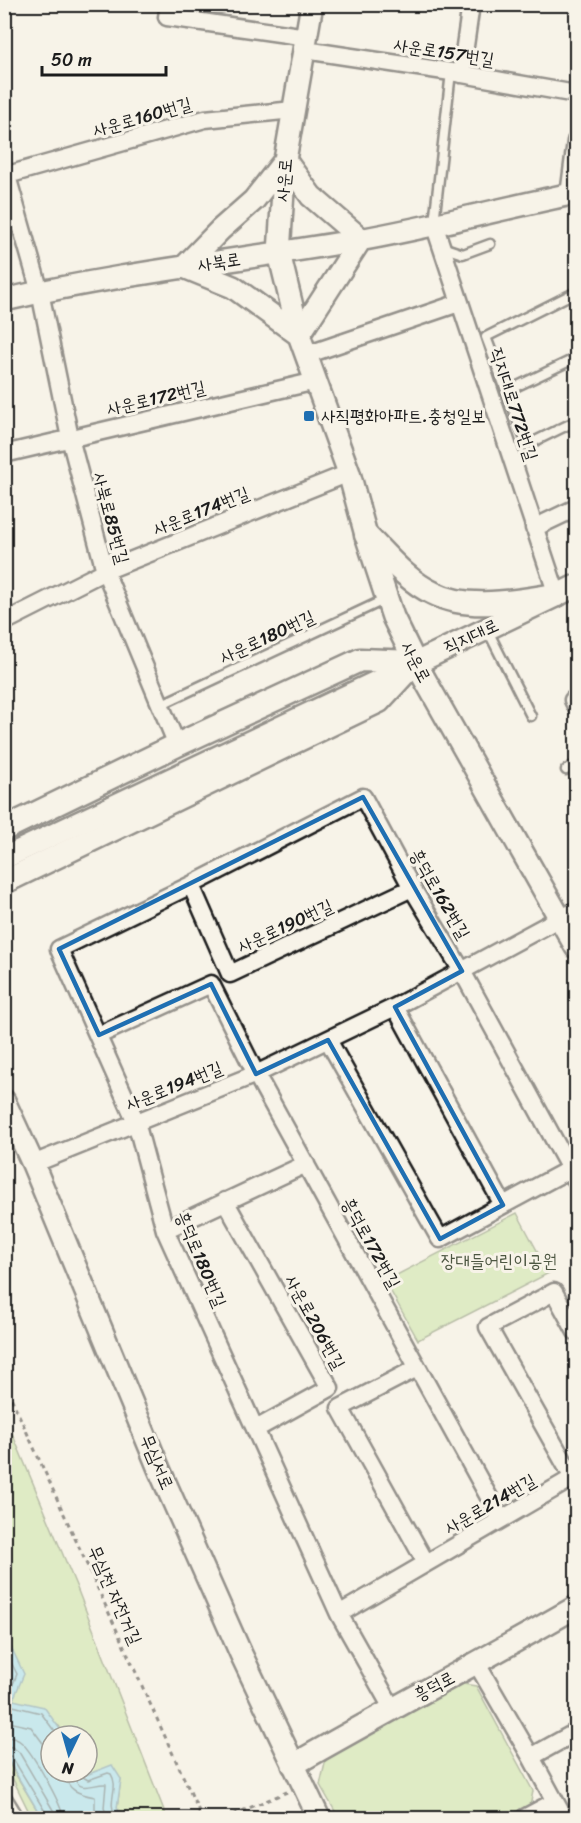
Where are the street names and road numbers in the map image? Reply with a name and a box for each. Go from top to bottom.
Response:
street label: 사운로157번길 [391,28,497,76]
street label: 사운로160번길 [89,87,196,146]
street label: 사운로 [266,157,302,203]
street label: 사북로 [195,243,243,281]
street label: 직지대로772번길 [481,343,548,465]
street label: 사운로172번길 [103,371,209,425]
street label: 사북로85번길 [83,468,139,568]
street label: 사운로174번길 [148,477,255,545]
street label: 사운로180번길 [214,601,321,673]
street label: 직지대로 [438,609,504,663]
street label: 사운로 [392,635,440,689]
street label: 흥덕로162번길 [401,842,479,946]
street label: 사운로190번길 [232,890,339,962]
street label: 사운로194번길 [121,1052,228,1120]
street label: 흥덕로172번길 [333,1191,410,1295]
street label: 흥덕로180번길 [166,1206,236,1313]
street label: 사운로206번길 [276,1269,355,1376]
street label: 무심서로 [131,1429,183,1495]
street label: 사운로214번길 [438,1464,543,1543]
street label: 무심천 자전거길 [79,1540,151,1650]
street label: 흥덕로 [407,1662,461,1710]

